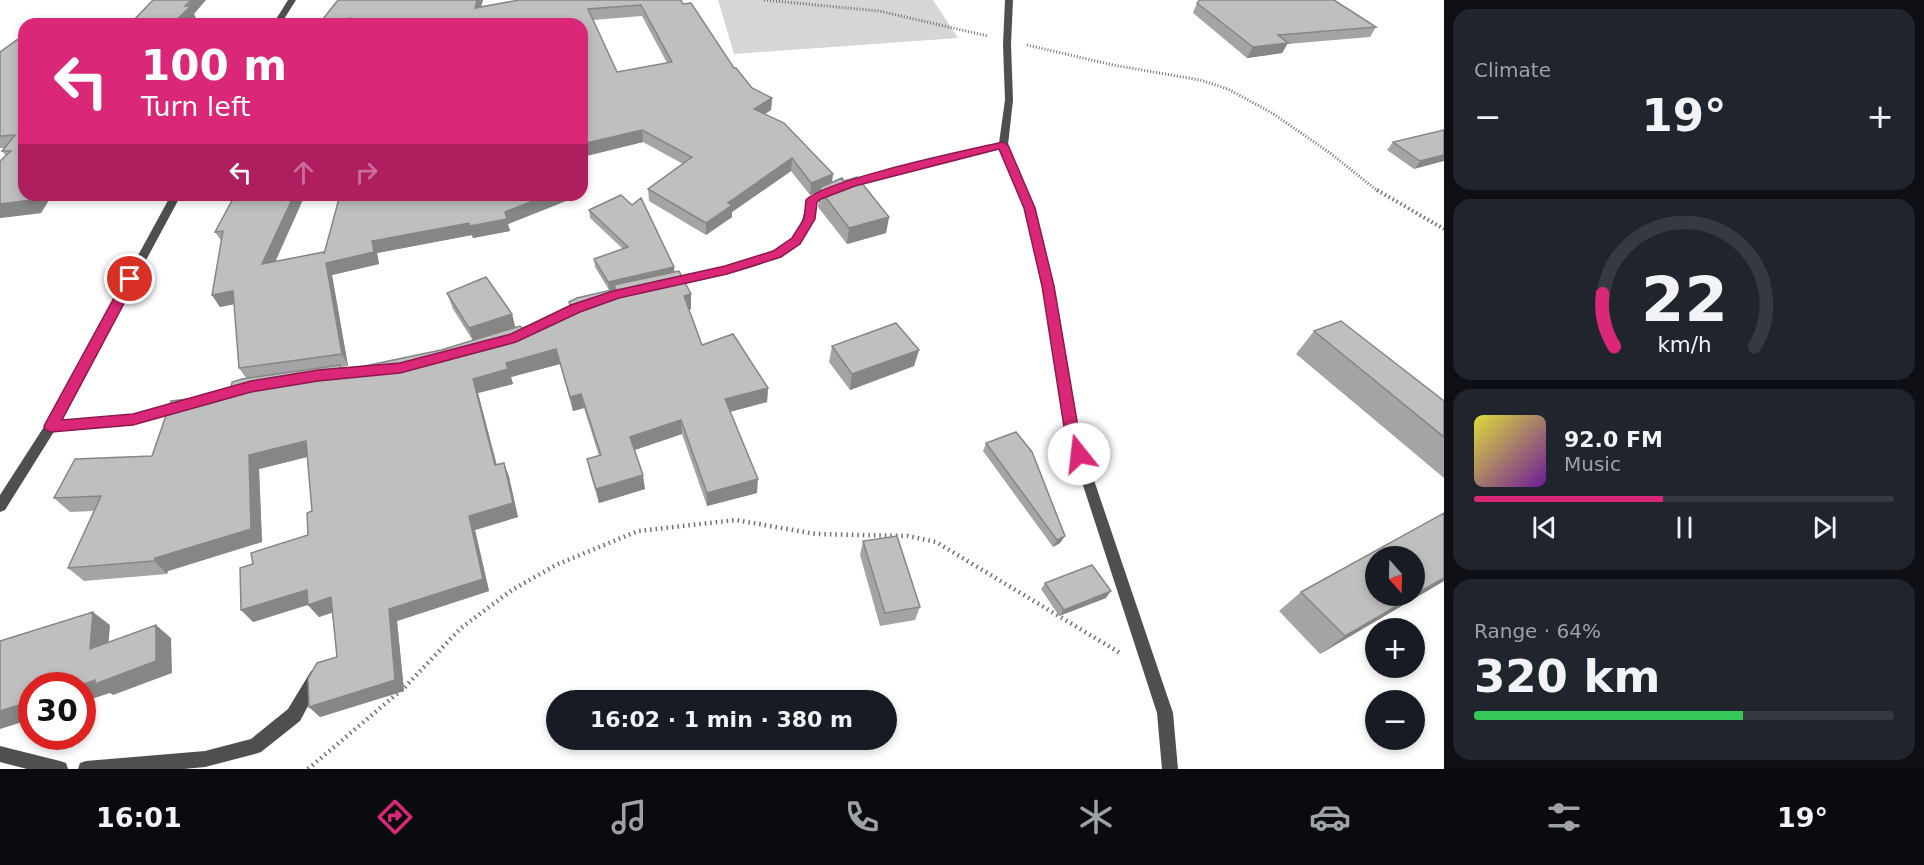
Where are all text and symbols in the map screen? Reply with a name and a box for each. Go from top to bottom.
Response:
text: 100 m [141,41,287,90]
icon: left [42,42,120,120]
text: Climate [1474,58,1551,82]
text: 19° [1641,89,1727,142]
text: Turn left [141,91,251,122]
text: − [1474,97,1502,136]
text: + [1866,97,1894,136]
icon: left [224,156,257,189]
icon: ahead [287,156,320,189]
icon: right [350,156,383,189]
pin [104,253,155,304]
icon: arrive [113,262,146,295]
text: 22 [1641,263,1727,336]
text: km/h [1657,332,1711,357]
position arrow [1047,422,1111,486]
text: 92.0 FM [1564,427,1663,452]
text: Music [1564,452,1621,476]
icon: previous [1528,511,1561,544]
icon: pause [1668,511,1701,544]
icon: next [1808,511,1841,544]
north arrow [1365,546,1425,606]
map controls [1365,546,1425,750]
button: + [1365,618,1425,678]
text: Range · 64% [1474,619,1601,643]
text: 320 km [1474,650,1660,703]
speed limit sign: 30 [18,672,96,750]
button: − [1365,690,1425,750]
text: 16:02 · 1 min · 380 m [590,707,853,732]
icon: directions [374,796,416,838]
icon: music [608,796,650,838]
icon: phone [841,796,883,838]
icon: climate [1075,796,1117,838]
icon: car [1309,796,1351,838]
icon: filters [1543,796,1585,838]
text: 16:01 [96,802,182,833]
text: 19° [1777,802,1828,833]

